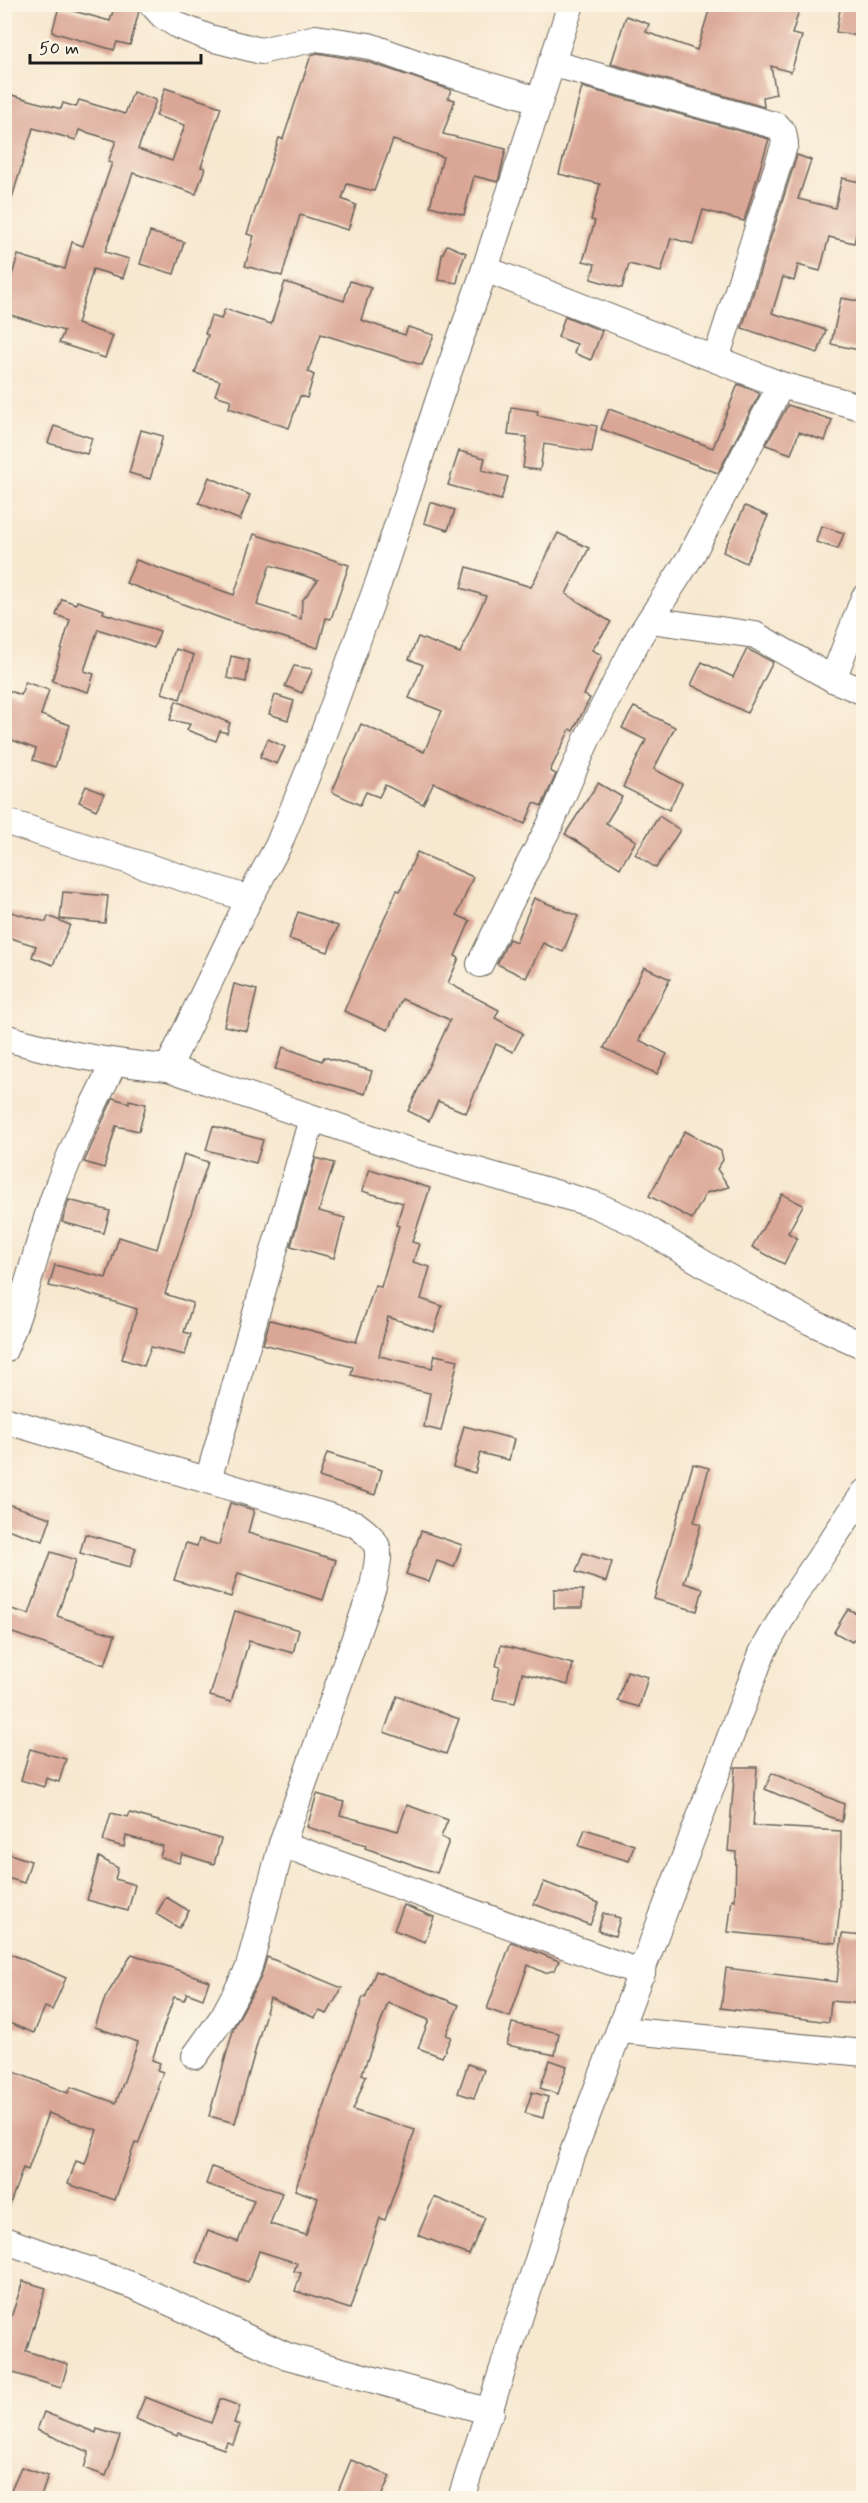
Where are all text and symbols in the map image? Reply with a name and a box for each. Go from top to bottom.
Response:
scale bar [30,27,201,65]
text: 50 m [39,37,79,61]

